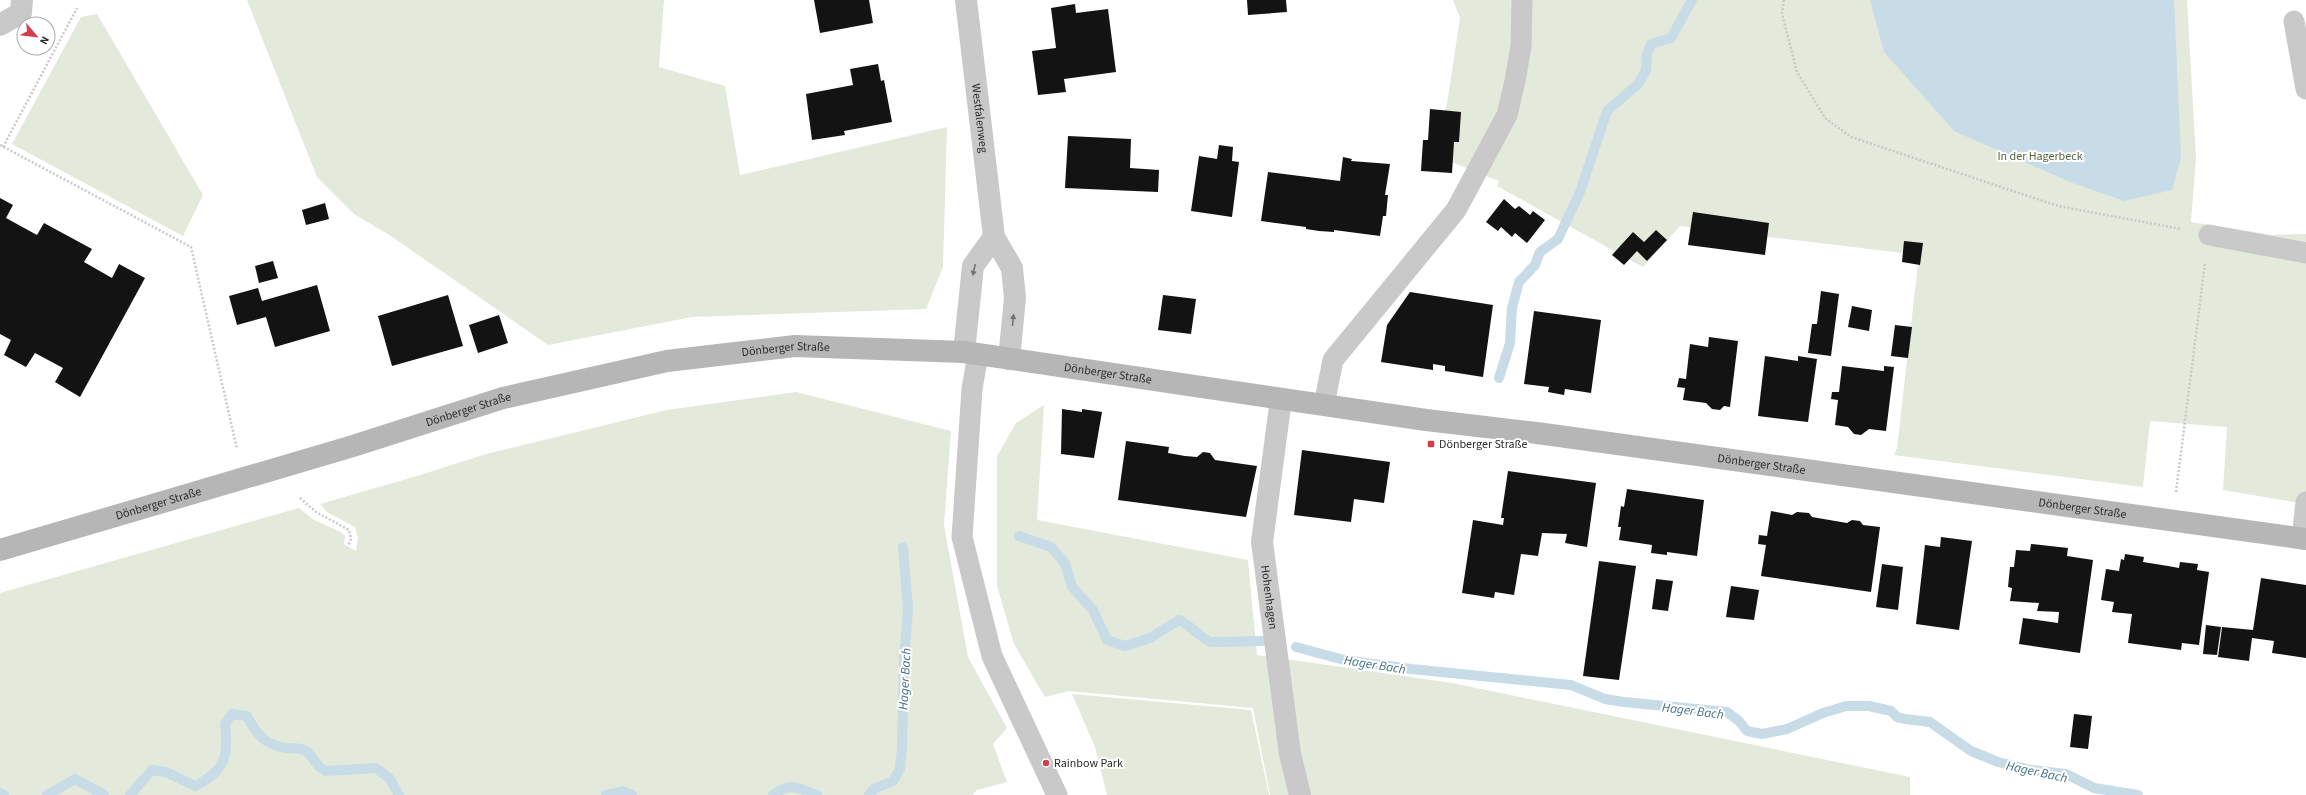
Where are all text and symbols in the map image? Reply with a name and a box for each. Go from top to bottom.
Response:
north arrow [16,16,56,56]
text: N [36,34,53,47]
street label: Westfalenweg [967,83,992,154]
park label: In der Hagerbeck [1997,148,2083,165]
one-way arrow [970,264,976,276]
one-way arrow [1010,314,1016,326]
street label: Dönberger Straße [741,338,830,361]
street label: Dönberger Straße [1063,359,1153,389]
street label: Dönberger Straße [424,388,513,431]
place label: Dönberger Straße [1439,436,1528,453]
marker: Dönberger Straße [1426,439,1436,449]
street label: Dönberger Straße [1716,450,1807,479]
street label: Dönberger Straße [114,483,203,525]
street label: Dönberger Straße [2037,494,2128,523]
street label: Hohenhagen [1256,564,1281,630]
water label: Hager Bach [894,647,916,711]
water label: Hager Bach [1343,651,1407,679]
water label: Hager Bach [1661,698,1725,724]
place label: Rainbow Park [1054,755,1123,772]
water label: Hager Bach [2005,757,2069,787]
marker: Rainbow Park [1041,758,1051,768]

